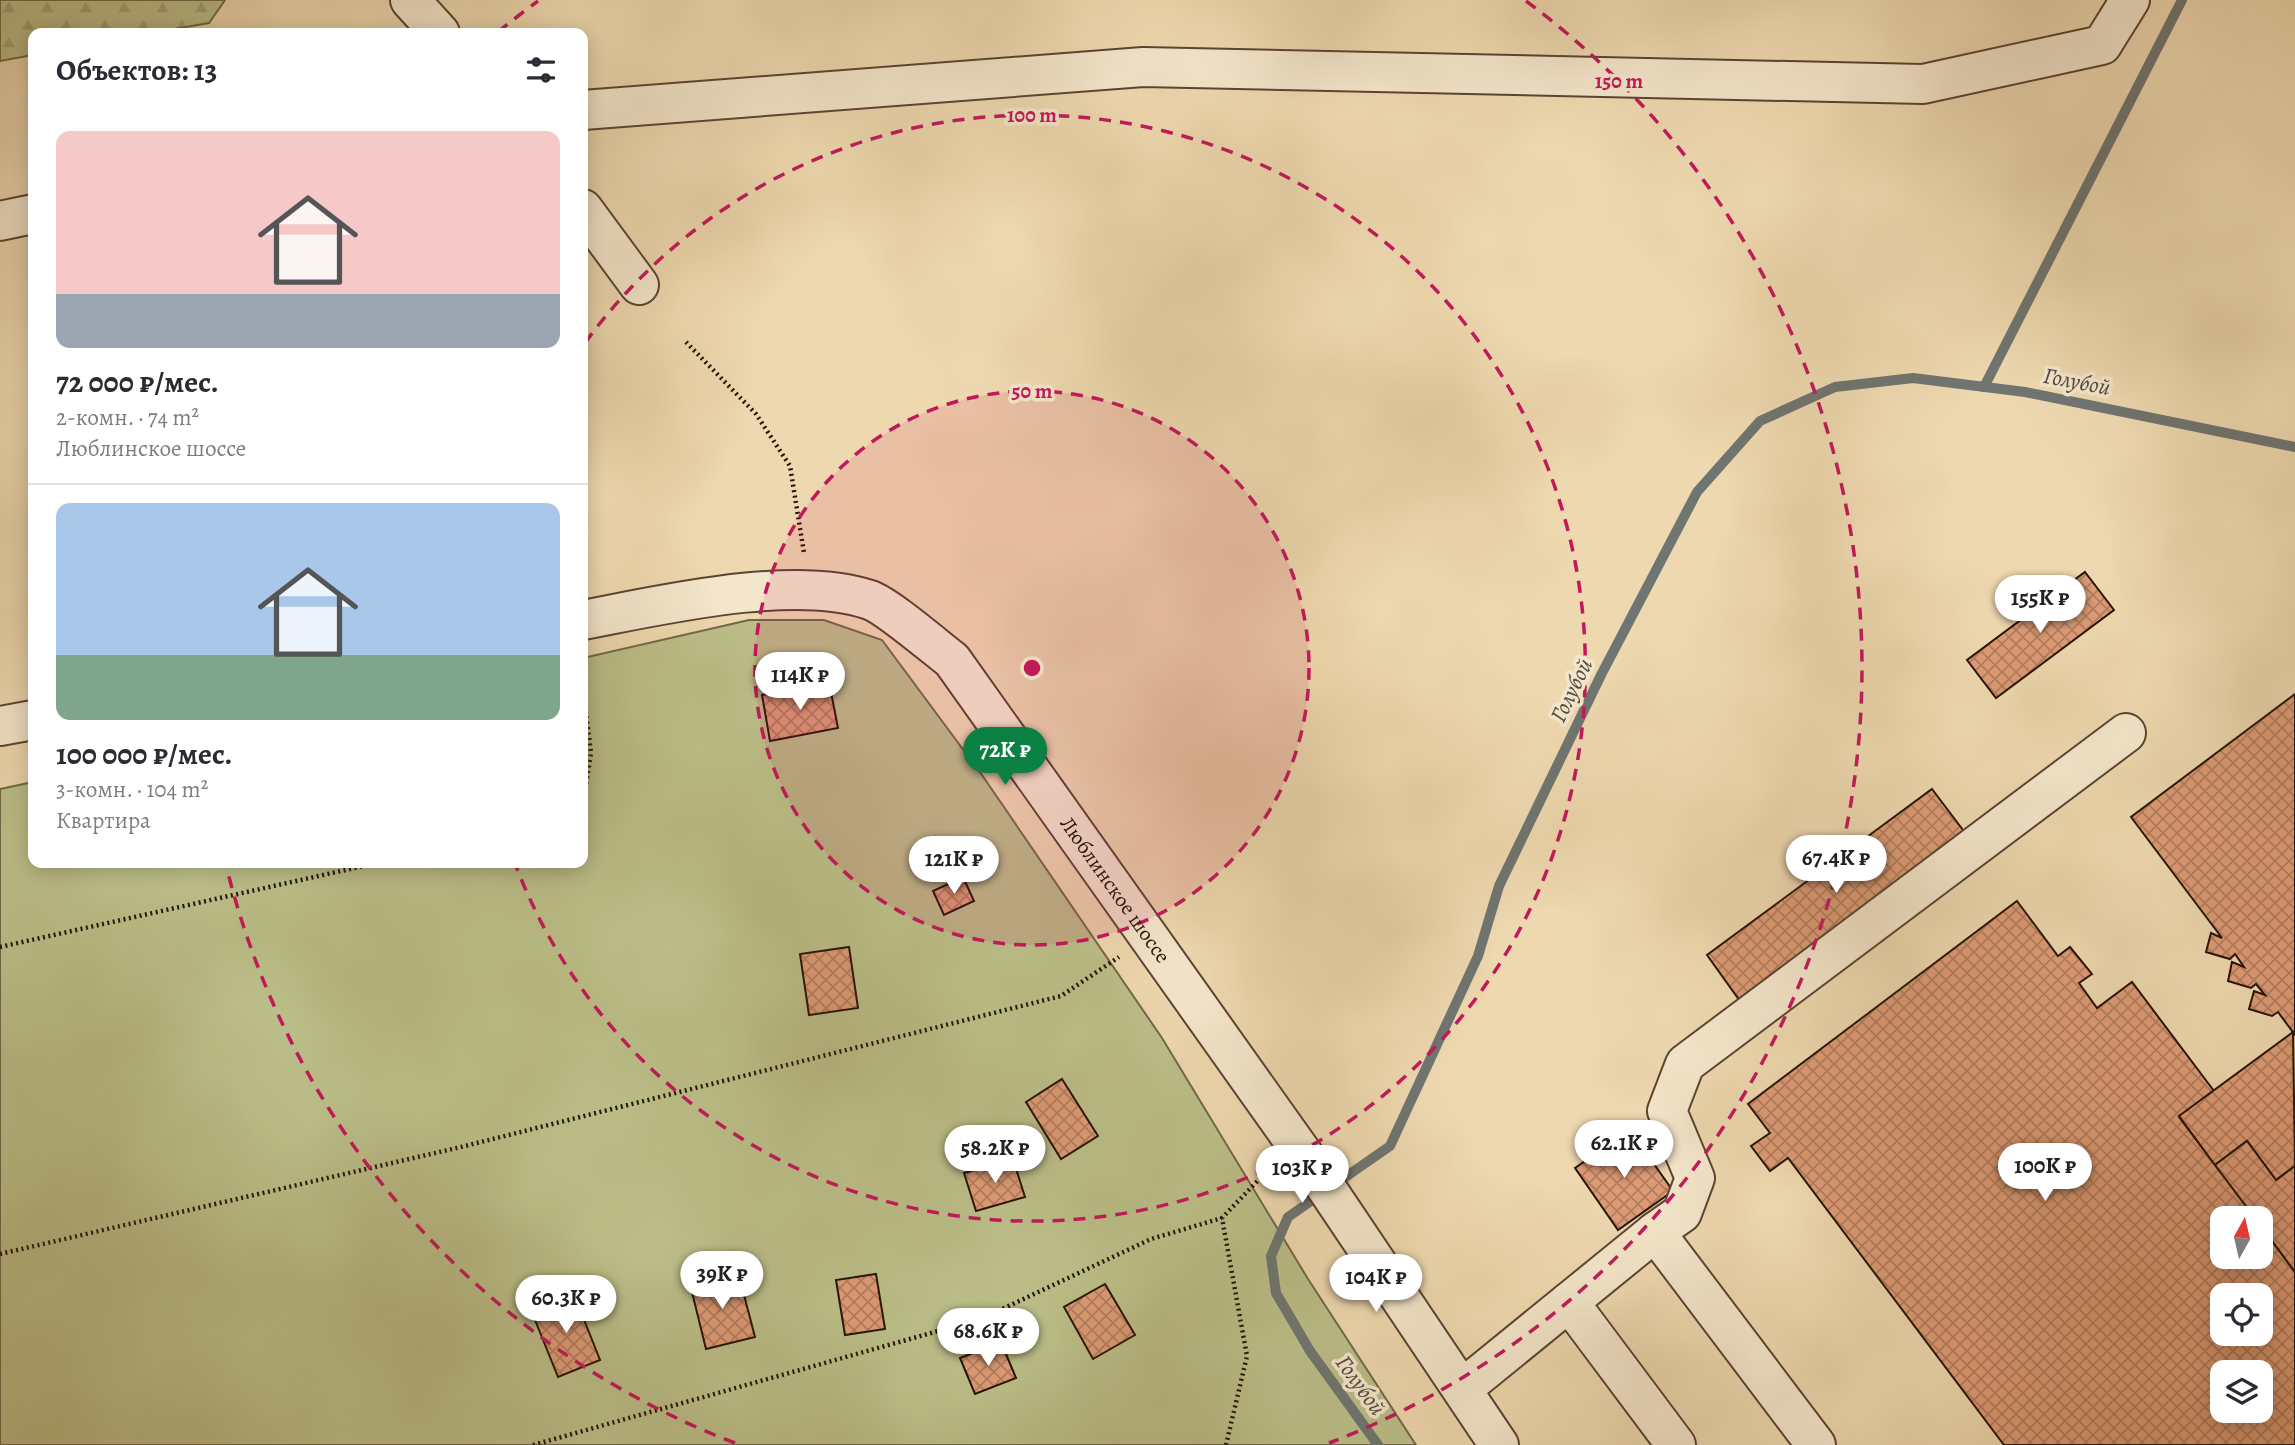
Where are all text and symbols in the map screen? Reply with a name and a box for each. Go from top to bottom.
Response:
text: Объектов: 13 [56,50,217,90]
icon: filters [522,51,560,89]
text: 150 m [1595,67,1644,95]
text: 100 m [1007,101,1057,129]
icon: home [245,177,371,303]
water label: Голубой [2041,360,2113,403]
text: 72 000 ₽/мес. [56,362,219,402]
text: 50 m [1012,377,1053,405]
text: 2-комн. · 74 m² [56,402,199,433]
text: Люблинское шоссе [56,433,246,464]
icon: home [245,549,371,675]
pin: 155K ₽ [1983,576,2097,635]
text: 155K ₽ [2011,582,2069,613]
pin: 114K ₽ [743,652,857,712]
water label: Голубой [1543,653,1600,727]
centre of rings [1020,656,1044,680]
text: 114K ₽ [771,659,829,690]
pin: 72K ₽ [956,728,1054,787]
text: 100 000 ₽/мес. [56,734,232,774]
text: 72K ₽ [979,734,1031,765]
text: 3-комн. · 104 m² [56,774,208,805]
text: Квартира [56,805,151,836]
street label: Люблинское шоссе [1053,811,1177,969]
pin: 121K ₽ [897,836,1011,896]
pin: 67.4K ₽ [1771,836,1901,895]
text: 67.4K ₽ [1802,842,1870,873]
text: 121K ₽ [925,843,983,874]
pin: 62.1K ₽ [1559,1120,1689,1180]
pin: 58.2K ₽ [930,1126,1060,1185]
text: 62.1K ₽ [1590,1127,1658,1158]
text: 58.2K ₽ [960,1132,1030,1163]
pin: 100K ₽ [1988,1144,2102,1203]
pin: 103K ₽ [1245,1146,1359,1205]
text: 100K ₽ [2014,1150,2076,1181]
text: 103K ₽ [1272,1152,1332,1183]
north arrow [2210,1206,2273,1269]
map controls [2210,1206,2273,1423]
pin: 39K ₽ [673,1252,771,1311]
pin: 104K ₽ [1319,1254,1433,1314]
text: 39K ₽ [696,1258,748,1289]
text: 104K ₽ [1345,1261,1407,1292]
pin: 60.3K ₽ [501,1276,631,1335]
text: 60.3K ₽ [531,1282,601,1313]
button: locate [2210,1283,2273,1346]
pin: 68.6K ₽ [923,1308,1053,1368]
text: 68.6K ₽ [953,1315,1023,1346]
water label: Голубой [1328,1349,1393,1422]
button: layers [2210,1360,2273,1423]

